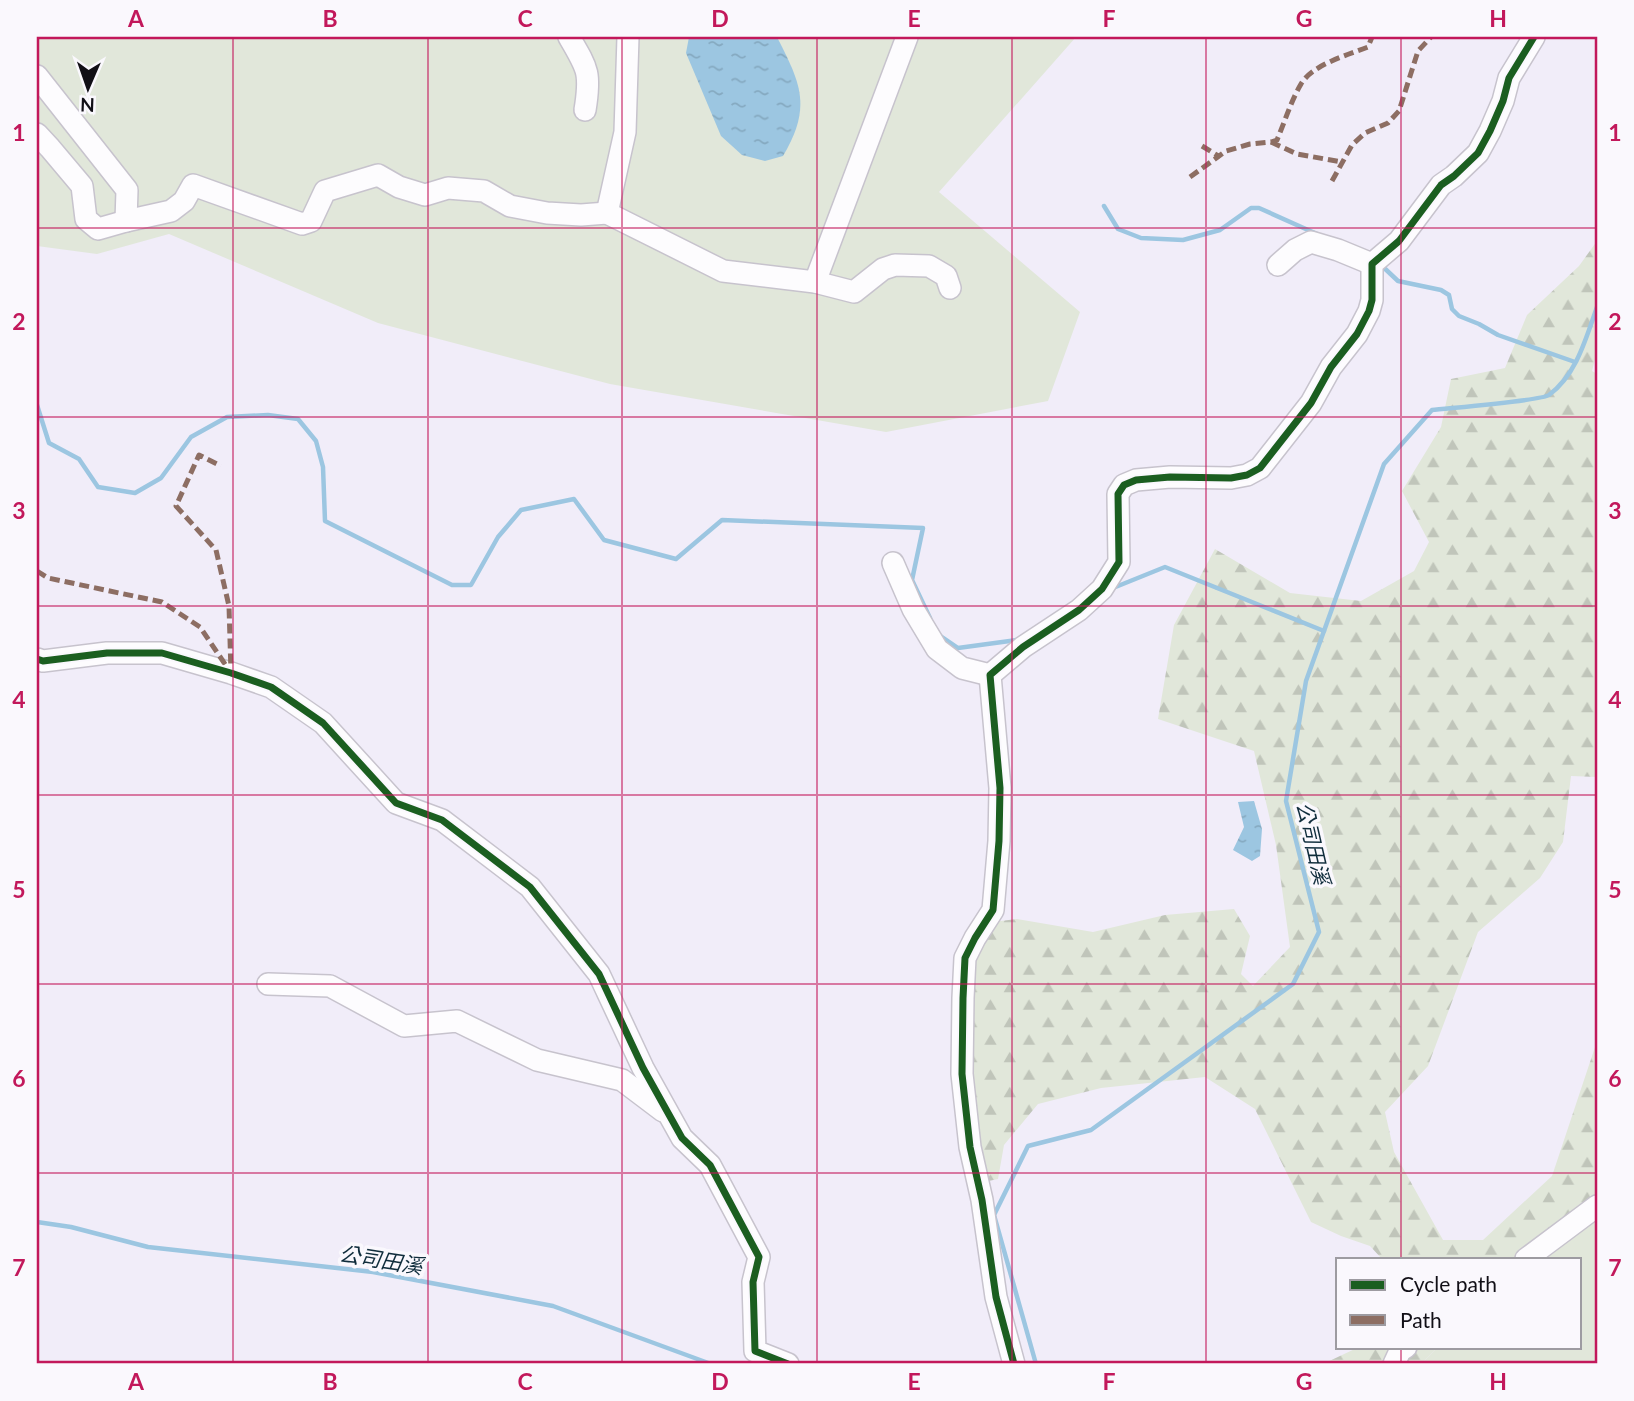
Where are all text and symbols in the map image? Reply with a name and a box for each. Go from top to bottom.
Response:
text: A [127,4,145,32]
text: B [322,4,338,32]
text: C [517,4,533,32]
text: D [711,4,729,32]
text: E [907,4,921,32]
text: F [1102,4,1116,32]
text: G [1296,4,1312,32]
text: H [1489,4,1507,32]
north arrow [52,52,122,122]
text: N [80,94,95,117]
text: 1 [12,118,26,146]
text: 1 [1608,118,1622,146]
text: 2 [12,307,26,335]
text: 2 [1608,307,1622,335]
text: 3 [12,496,26,524]
text: 3 [1608,496,1622,524]
text: 4 [12,685,26,713]
text: 4 [1608,685,1622,713]
water label: 公司田溪 [1292,799,1336,890]
text: 5 [12,875,26,903]
text: 5 [1608,875,1622,903]
text: 6 [12,1064,26,1092]
text: 6 [1608,1064,1622,1092]
water label: 公司田溪 [338,1240,427,1278]
text: 7 [12,1253,26,1281]
text: 7 [1608,1253,1622,1281]
legend [1336,1258,1582,1348]
text: Cycle path [1400,1271,1497,1296]
text: Path [1400,1307,1442,1332]
text: A [127,1367,145,1395]
text: B [322,1367,338,1395]
text: C [517,1367,533,1395]
text: D [711,1367,729,1395]
text: E [907,1367,921,1395]
text: F [1102,1367,1116,1395]
text: G [1296,1367,1312,1395]
text: H [1489,1367,1507,1395]

